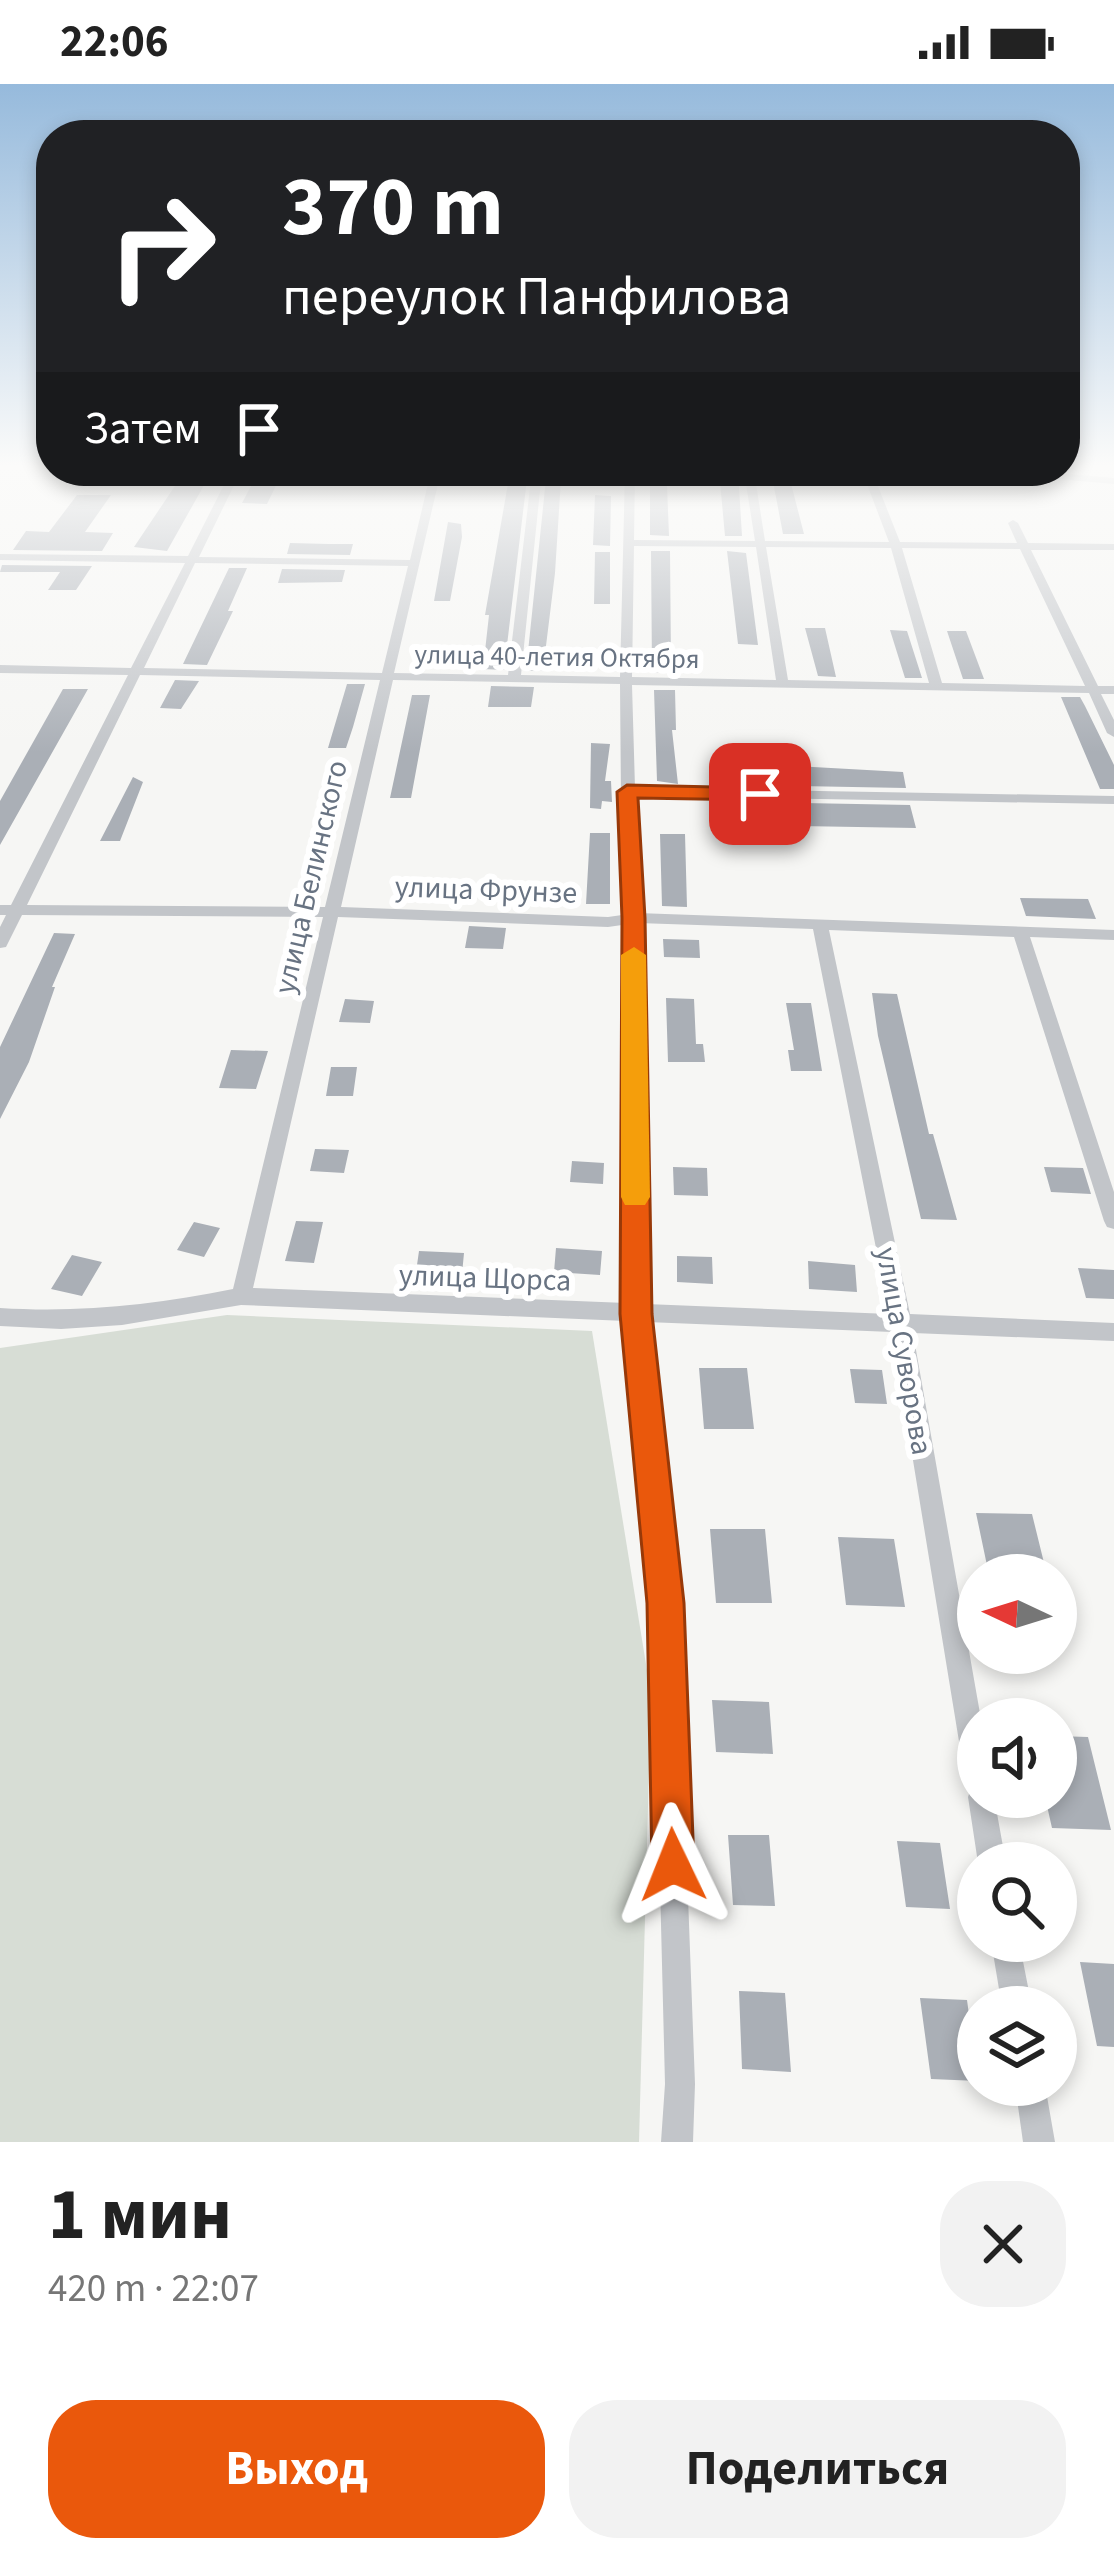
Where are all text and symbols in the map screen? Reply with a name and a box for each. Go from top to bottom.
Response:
text: 22:06 [60,10,169,74]
text: 370 m [282,148,504,268]
icon: right [84,168,240,324]
text: переулок Панфилова [282,259,791,336]
icon: arrive [226,396,292,462]
text: Затем [84,397,202,461]
street label: улица 40-летия Октября [414,635,700,679]
pin [709,743,811,845]
street label: улица Белинского [263,756,359,998]
icon: arrive [727,761,793,827]
street label: улица Фрунзе [394,865,578,915]
street label: улица Суворова [865,1244,943,1458]
street label: улица Щорса [398,1254,572,1302]
north arrow [957,1554,1077,1674]
map controls [957,1554,1077,2106]
button: sound [957,1698,1077,1818]
position arrow [610,1802,736,1928]
button: search [957,1842,1077,1962]
button: layers [957,1986,1077,2106]
text: 1 мин [48,2164,232,2267]
button: close [940,2181,1066,2307]
text: 420 m · 22:07 [48,2261,259,2317]
button: Выход [48,2400,545,2538]
button: Поделиться [569,2400,1066,2538]

